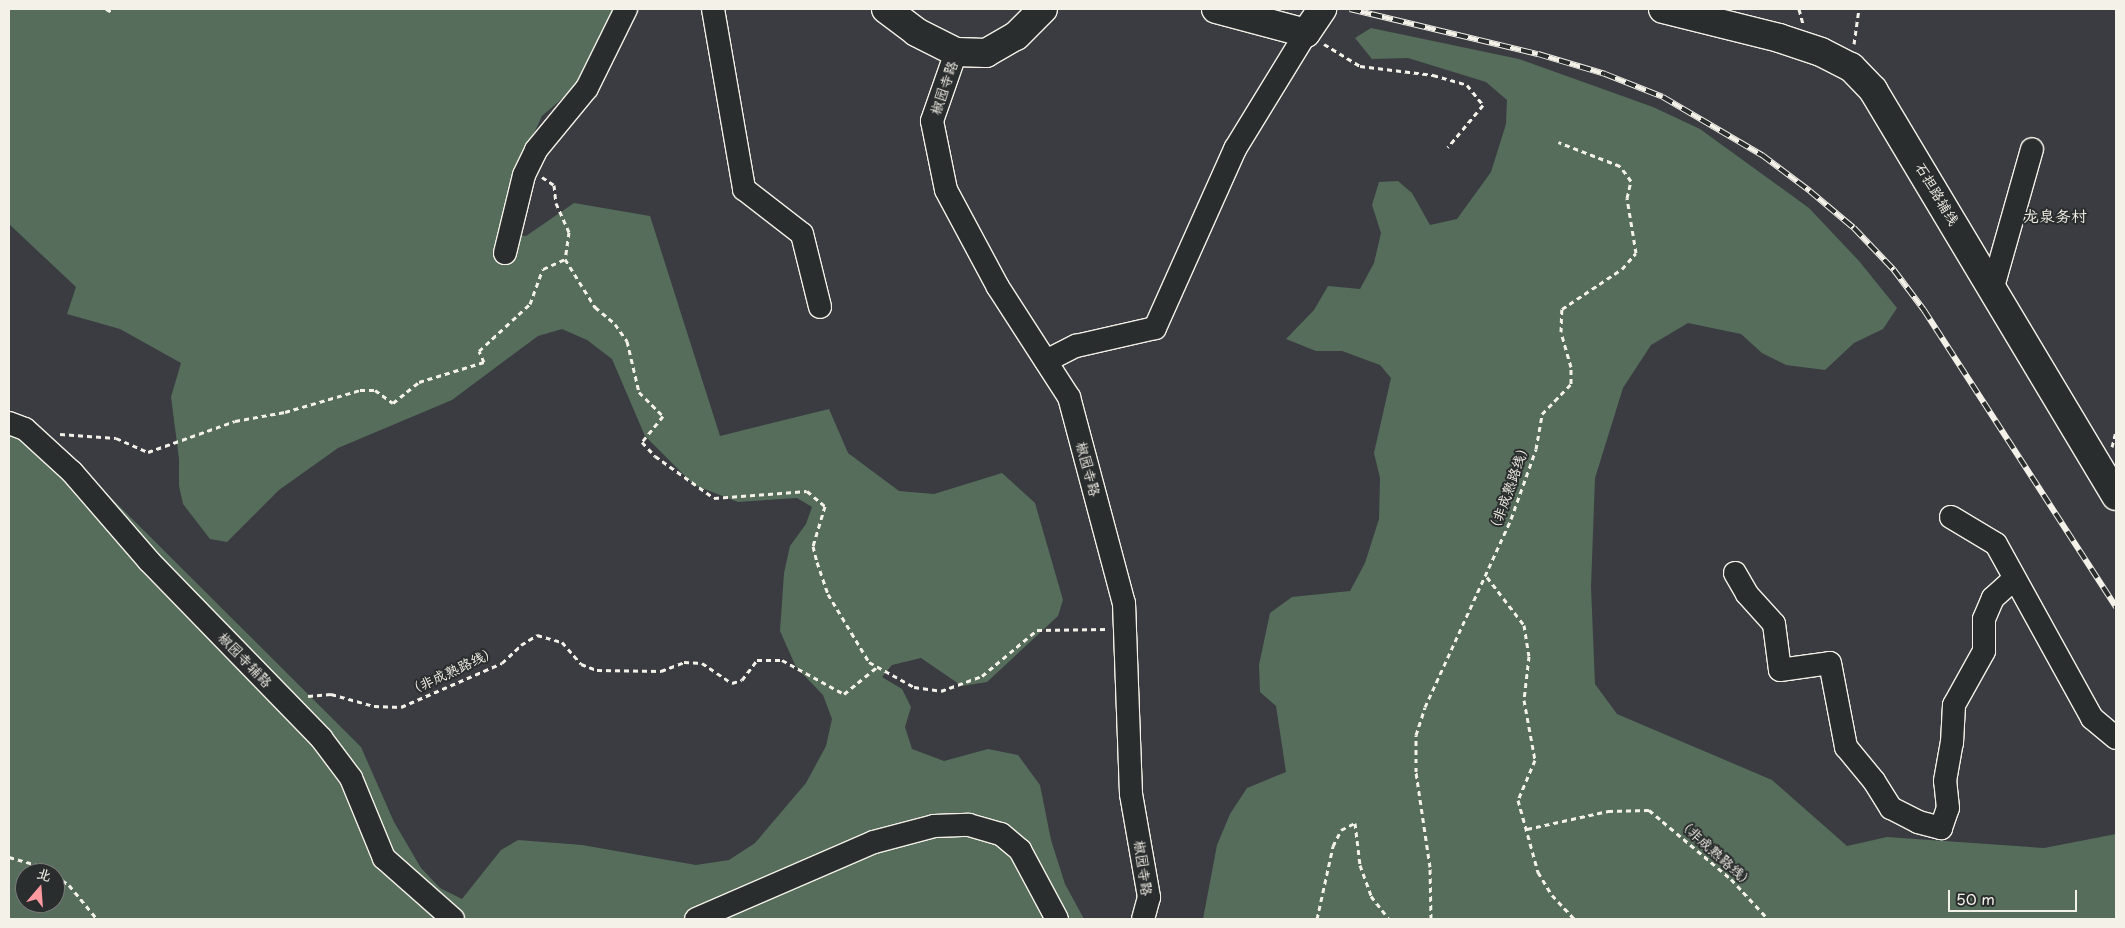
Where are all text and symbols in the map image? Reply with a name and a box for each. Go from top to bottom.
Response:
street label: 椒园寺路 [927,59,961,117]
street label: 石担路辅线 [1912,160,1962,228]
district label: 龙泉务村 [2023,205,2087,225]
street label: （非成熟路线） [1484,439,1534,537]
street label: 椒园寺路 [1073,440,1103,498]
street label: 椒园寺辅路 [215,629,275,691]
street label: （非成熟路线） [404,643,500,699]
street label: （非成熟路线） [1674,814,1758,892]
street label: 椒园寺路 [1131,839,1155,897]
text: 北 [35,862,54,886]
north arrow [15,863,65,913]
scale bar [1950,880,2079,912]
text: 50 m [1956,887,1995,910]

